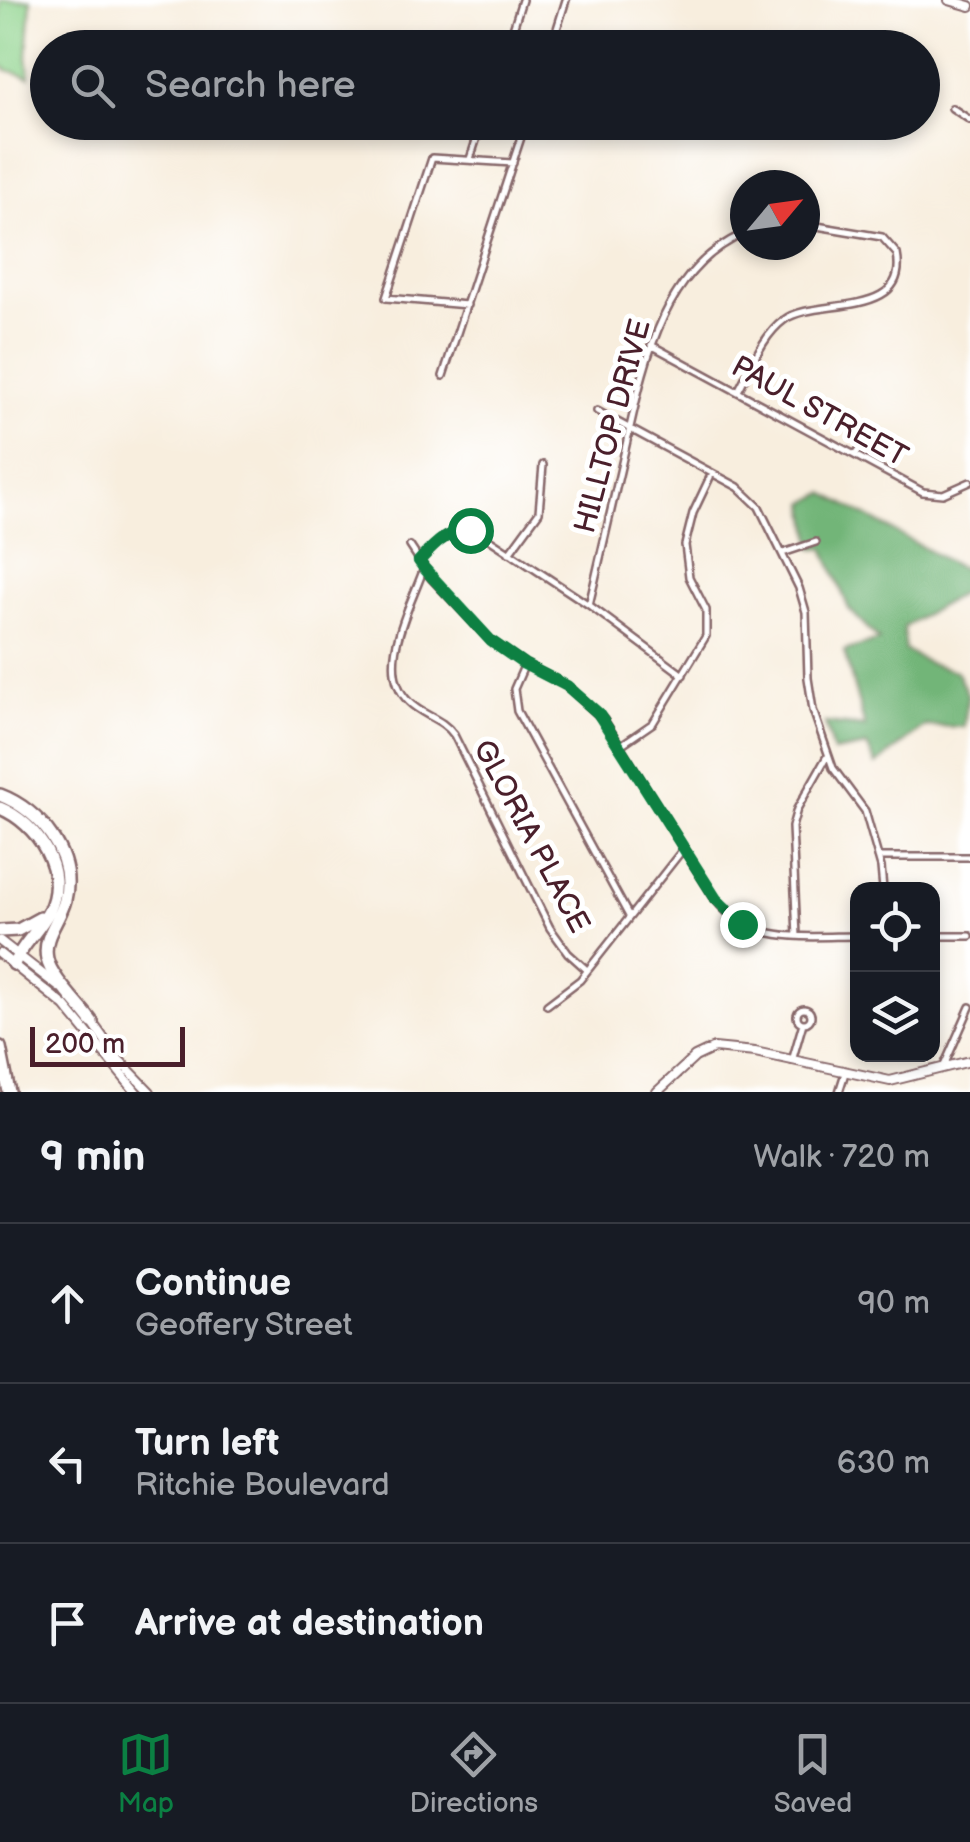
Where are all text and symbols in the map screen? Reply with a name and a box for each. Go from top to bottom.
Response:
search box [30,30,940,140]
icon: search [65,58,120,113]
text: Search here [145,63,356,108]
north arrow [730,170,820,260]
street label: HILLTOP DRIVE [567,315,659,537]
street label: PAUL STREET [725,349,914,475]
route start [448,508,494,554]
street label: GLORIA PLACE [465,734,597,939]
map controls [850,882,940,1062]
button: locate [850,882,940,972]
route end [720,902,766,948]
button: layers [850,972,940,1062]
scale bar [30,1022,185,1066]
text: 200 m [45,1028,125,1061]
text: 9 min [40,1132,146,1183]
text: Walk · 720 m [753,1138,930,1177]
text: Continue [135,1261,291,1306]
icon: ahead [40,1276,95,1331]
text: 90 m [858,1284,930,1323]
text: Geoffery Street [135,1306,353,1345]
text: Turn left [135,1421,279,1466]
icon: left [40,1436,95,1491]
text: 630 m [837,1444,930,1483]
text: Ritchie Boulevard [135,1466,390,1505]
icon: arrive [40,1596,95,1651]
text: Arrive at destination [135,1601,484,1646]
tab: Map [118,1727,174,1820]
tab: Directions [409,1727,538,1820]
tab: Saved [774,1727,852,1820]

